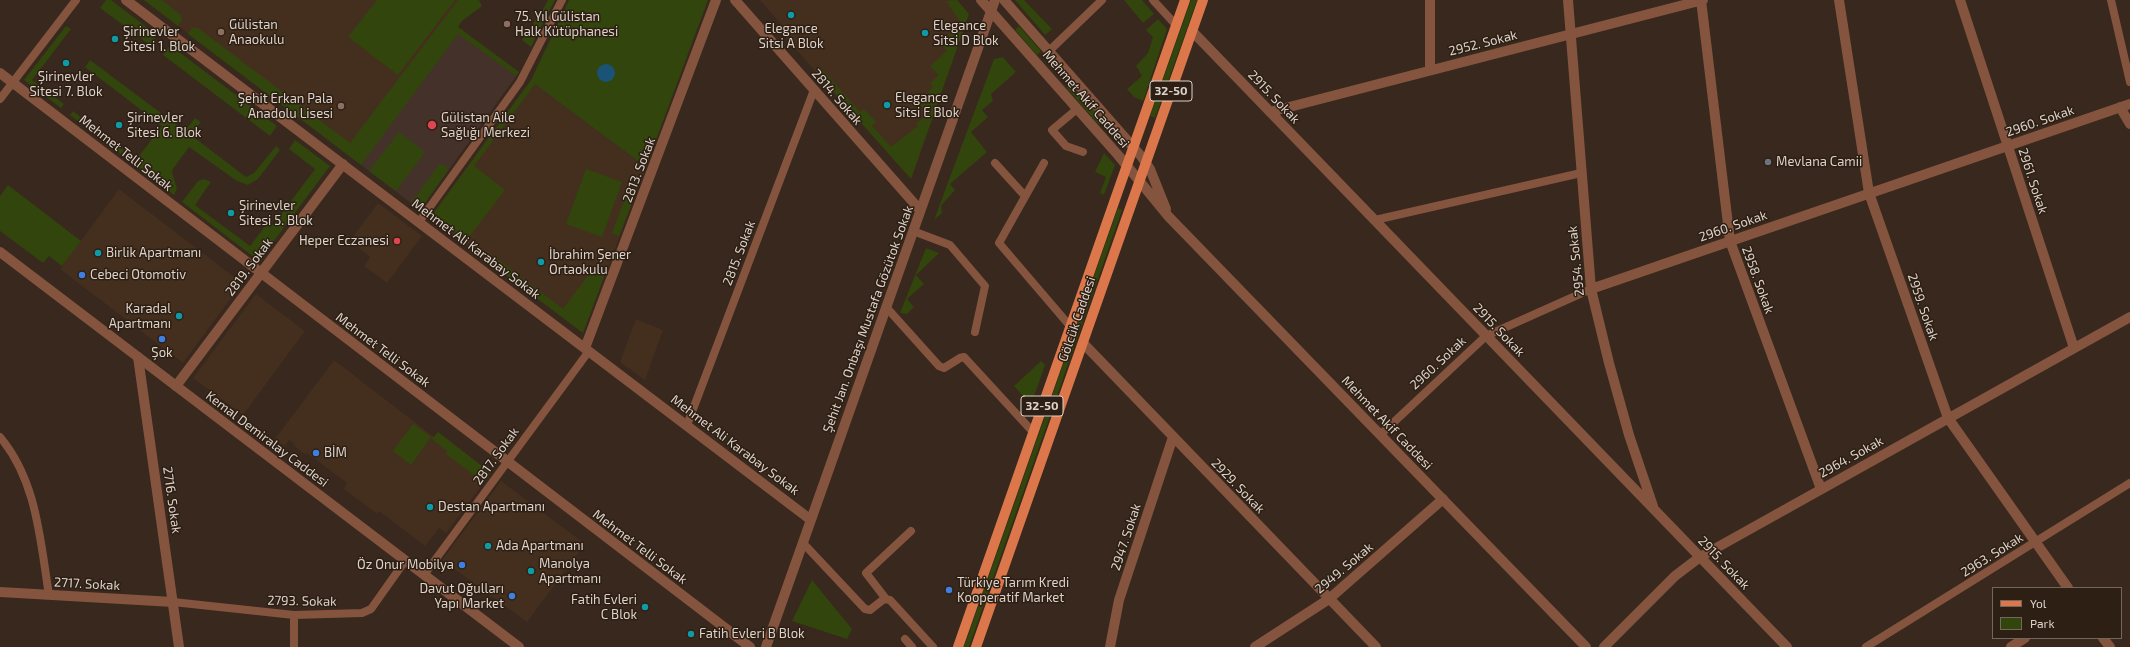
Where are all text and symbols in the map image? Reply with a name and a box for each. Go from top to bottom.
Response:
place label: 75. Yıl Gülistan Halk Kütüphanesi [515,9,618,40]
marker: Elegance Sitsi A Blok [786,10,796,20]
place label: Gülistan Anaokulu [229,17,284,48]
place label: Elegance Sitsi D Blok [933,18,999,49]
marker: 75. Yıl Gülistan Halk Kütüphanesi [502,19,512,29]
place label: Elegance Sitsi A Blok [758,21,824,52]
place label: Şirinevler Sitesi 1. Blok [123,24,195,55]
marker: Gülistan Anaokulu [216,27,226,37]
street label: 2952. Sokak [1447,27,1519,59]
marker: Elegance Sitsi D Blok [920,28,930,38]
marker: Şirinevler Sitesi 1. Blok [110,34,120,44]
street label: Mehmet Akif Caddesi [1039,47,1133,151]
marker: Şirinevler Sitesi 7. Blok [61,58,71,68]
street label: 2814. Sokak [808,66,866,128]
street label: 2915. Sokak [1245,67,1303,127]
place label: Şirinevler Sitesi 7. Blok [29,69,103,100]
road number: 32-50 [1150,81,1192,101]
place label: Elegance Sitsi E Blok [895,90,959,121]
place label: Şehit Erkan Pala Anadolu Lisesi [238,91,333,122]
marker: Elegance Sitsi E Blok [882,100,892,110]
marker: Şehit Erkan Pala Anadolu Lisesi [336,101,346,111]
street label: 2960. Sokak [2004,102,2076,140]
place label: Şirinevler Sitesi 6. Blok [127,110,201,141]
place label: Gülistan Aile Sağlığı Merkezi [441,110,530,141]
street label: Mehmet Telli Sokak [76,112,176,194]
marker: Gülistan Aile Sağlığı Merkezi [426,119,438,131]
marker: Şirinevler Sitesi 6. Blok [114,120,124,130]
street label: 2813. Sokak [619,135,659,205]
street label: 2961. Sokak [2015,146,2051,216]
place label: Mevlana Camii [1776,154,1862,170]
marker: Mevlana Camii [1763,157,1773,167]
street label: Mehmet Ali Karabay Sokak [409,196,543,302]
place label: Şirinevler Sitesi 5. Blok [239,198,313,229]
street label: Şehit Jan. Onbaşı Mustafa Gözütok Sokak [820,203,916,435]
street label: 2960. Sokak [1697,207,1769,245]
marker: Şirinevler Sitesi 5. Blok [226,208,236,218]
street label: 2815. Sokak [719,218,759,288]
street label: 2954. Sokak [1565,225,1587,297]
place label: Heper Eczanesi [299,233,389,249]
street label: 2819. Sokak [222,235,276,299]
marker: Heper Eczanesi [392,236,402,246]
street label: 2958. Sokak [1739,244,1777,316]
place label: Birlik Apartmanı [106,245,201,261]
place label: İbrahim Şener Ortaokulu [549,247,631,278]
marker: Birlik Apartmanı [93,248,103,258]
marker: İbrahim Şener Ortaokulu [536,257,546,267]
place label: Cebeci Otomotiv [90,267,186,283]
marker: Cebeci Otomotiv [77,270,87,280]
street label: 2959. Sokak [1904,271,1942,343]
street label: Gölcük Caddesi [1055,274,1099,364]
street label: 2915. Sokak [1470,300,1528,360]
place label: Karadal Apartmanı [109,301,171,332]
street label: Mehmet Telli Sokak [333,309,433,391]
marker: Karadal Apartmanı [174,311,184,321]
street label: 2960. Sokak [1407,333,1469,393]
marker: Şok [157,334,167,344]
place label: Şok [151,345,173,361]
street label: Mehmet Akif Caddesi [1338,373,1436,473]
street label: Kemal Demiralay Caddesi [203,388,331,490]
street label: Mehmet Ali Karabay Sokak [668,392,802,498]
road number: 32-50 [1021,396,1063,416]
street label: 2817. Sokak [470,424,522,488]
street label: 2964. Sokak [1816,433,1886,481]
place label: BİM [324,445,347,461]
marker: BİM [311,448,321,458]
street label: 2929. Sokak [1208,455,1268,517]
street label: 2716. Sokak [160,465,184,535]
place label: Destan Apartmanı [438,499,545,515]
street label: 2947. Sokak [1108,501,1144,573]
marker: Destan Apartmanı [425,502,435,512]
street label: Mehmet Telli Sokak [590,506,690,588]
street label: 2963. Sokak [1958,530,2026,580]
street label: 2915. Sokak [1695,533,1753,593]
place label: Ada Apartmanı [496,538,584,554]
street label: 2949. Sokak [1312,539,1376,597]
marker: Ada Apartmanı [483,541,493,551]
place label: Manolya Apartmanı [539,556,601,587]
place label: Öz Onur Mobilya [357,557,454,573]
marker: Öz Onur Mobilya [457,560,467,570]
marker: Manolya Apartmanı [526,566,536,576]
street label: 2717. Sokak [54,574,120,594]
place label: Türkiye Tarım Kredi Kooperatif Market [957,575,1069,606]
place label: Davut Oğulları Yapı Market [419,581,504,612]
marker: Türkiye Tarım Kredi Kooperatif Market [944,585,954,595]
legend [1992,587,2122,639]
marker: Davut Oğulları Yapı Market [507,591,517,601]
place label: Fatih Evleri C Blok [571,592,637,623]
street label: 2793. Sokak [267,593,337,609]
text: Yol [2030,596,2046,610]
marker: Fatih Evleri C Blok [640,602,650,612]
text: Park [2030,616,2055,630]
place label: Fatih Evleri B Blok [699,626,805,642]
marker: Fatih Evleri B Blok [686,629,696,639]

